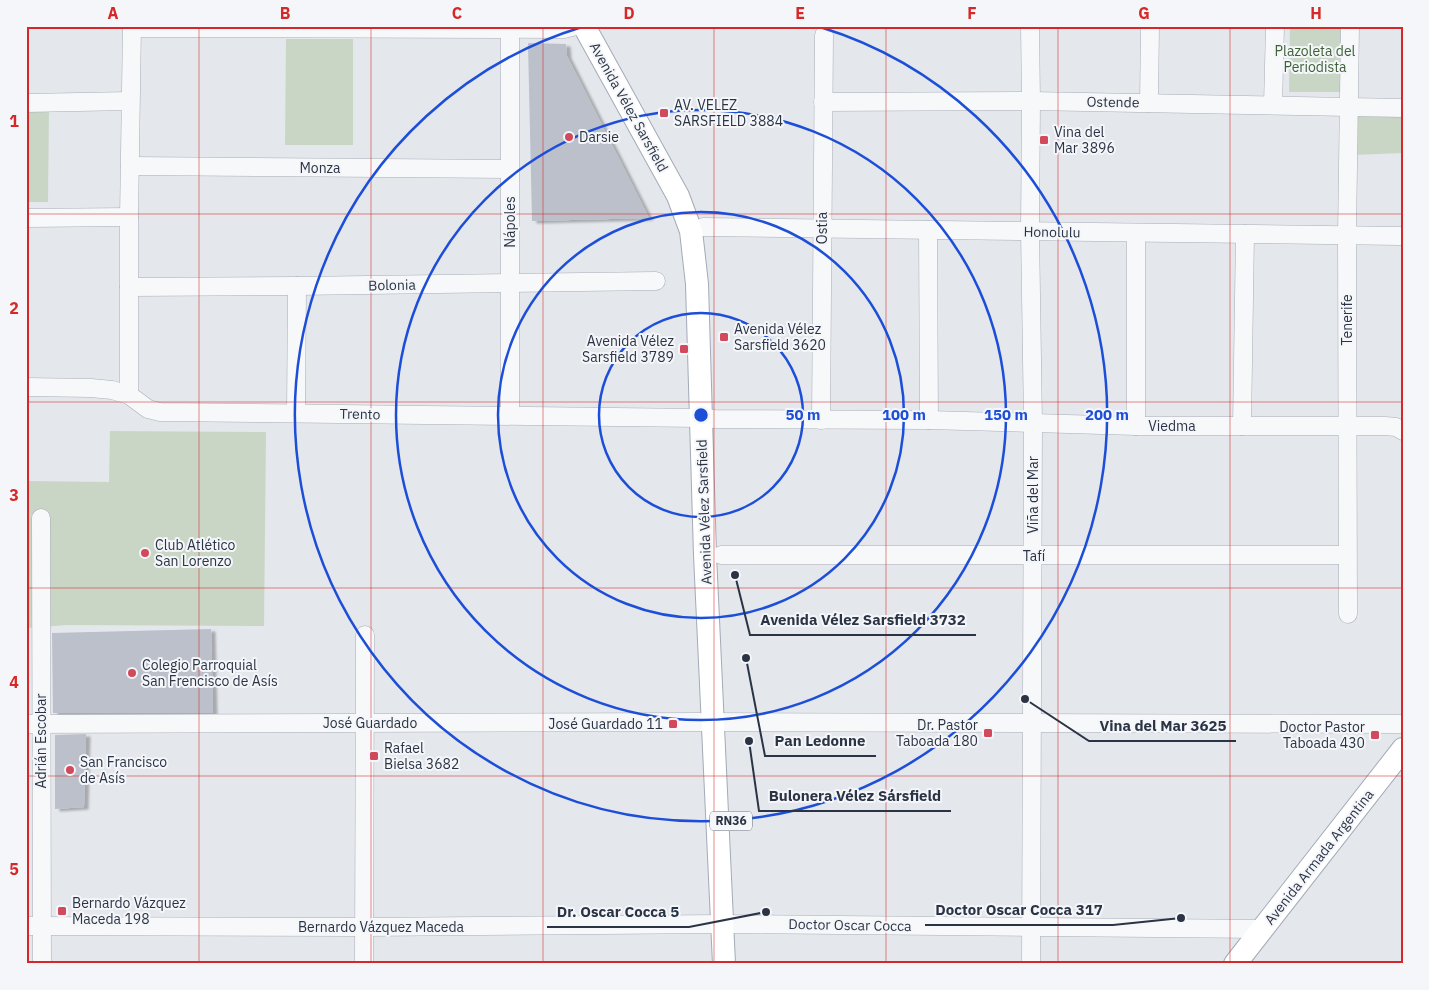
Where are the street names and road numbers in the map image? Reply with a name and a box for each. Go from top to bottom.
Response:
street label: Avenida Vélez Sarsfield [586,39,672,175]
street label: Ostende [1086,93,1140,111]
street label: Monza [299,159,341,177]
street label: Nápoles [501,196,519,248]
street label: Ostia [813,211,831,244]
street label: Honolulu [1023,223,1081,241]
street label: Bolonia [368,276,416,294]
street label: Tenerife [1338,294,1356,346]
street label: Trento [339,405,381,423]
street label: Viedma [1148,417,1196,435]
street label: Avenida Vélez Sarsfield [692,439,716,585]
street label: Viña del Mar [1024,456,1042,534]
street label: Tafí [1023,547,1046,565]
street label: Adrián Escobar [32,694,50,788]
street label: José Guardado [323,714,417,732]
street label: Avenida Armada Argentina [1261,785,1378,928]
road number: RN36 [710,811,752,830]
street label: Doctor Oscar Cocca [788,915,912,935]
street label: Bernardo Vázquez Maceda [298,918,465,936]

